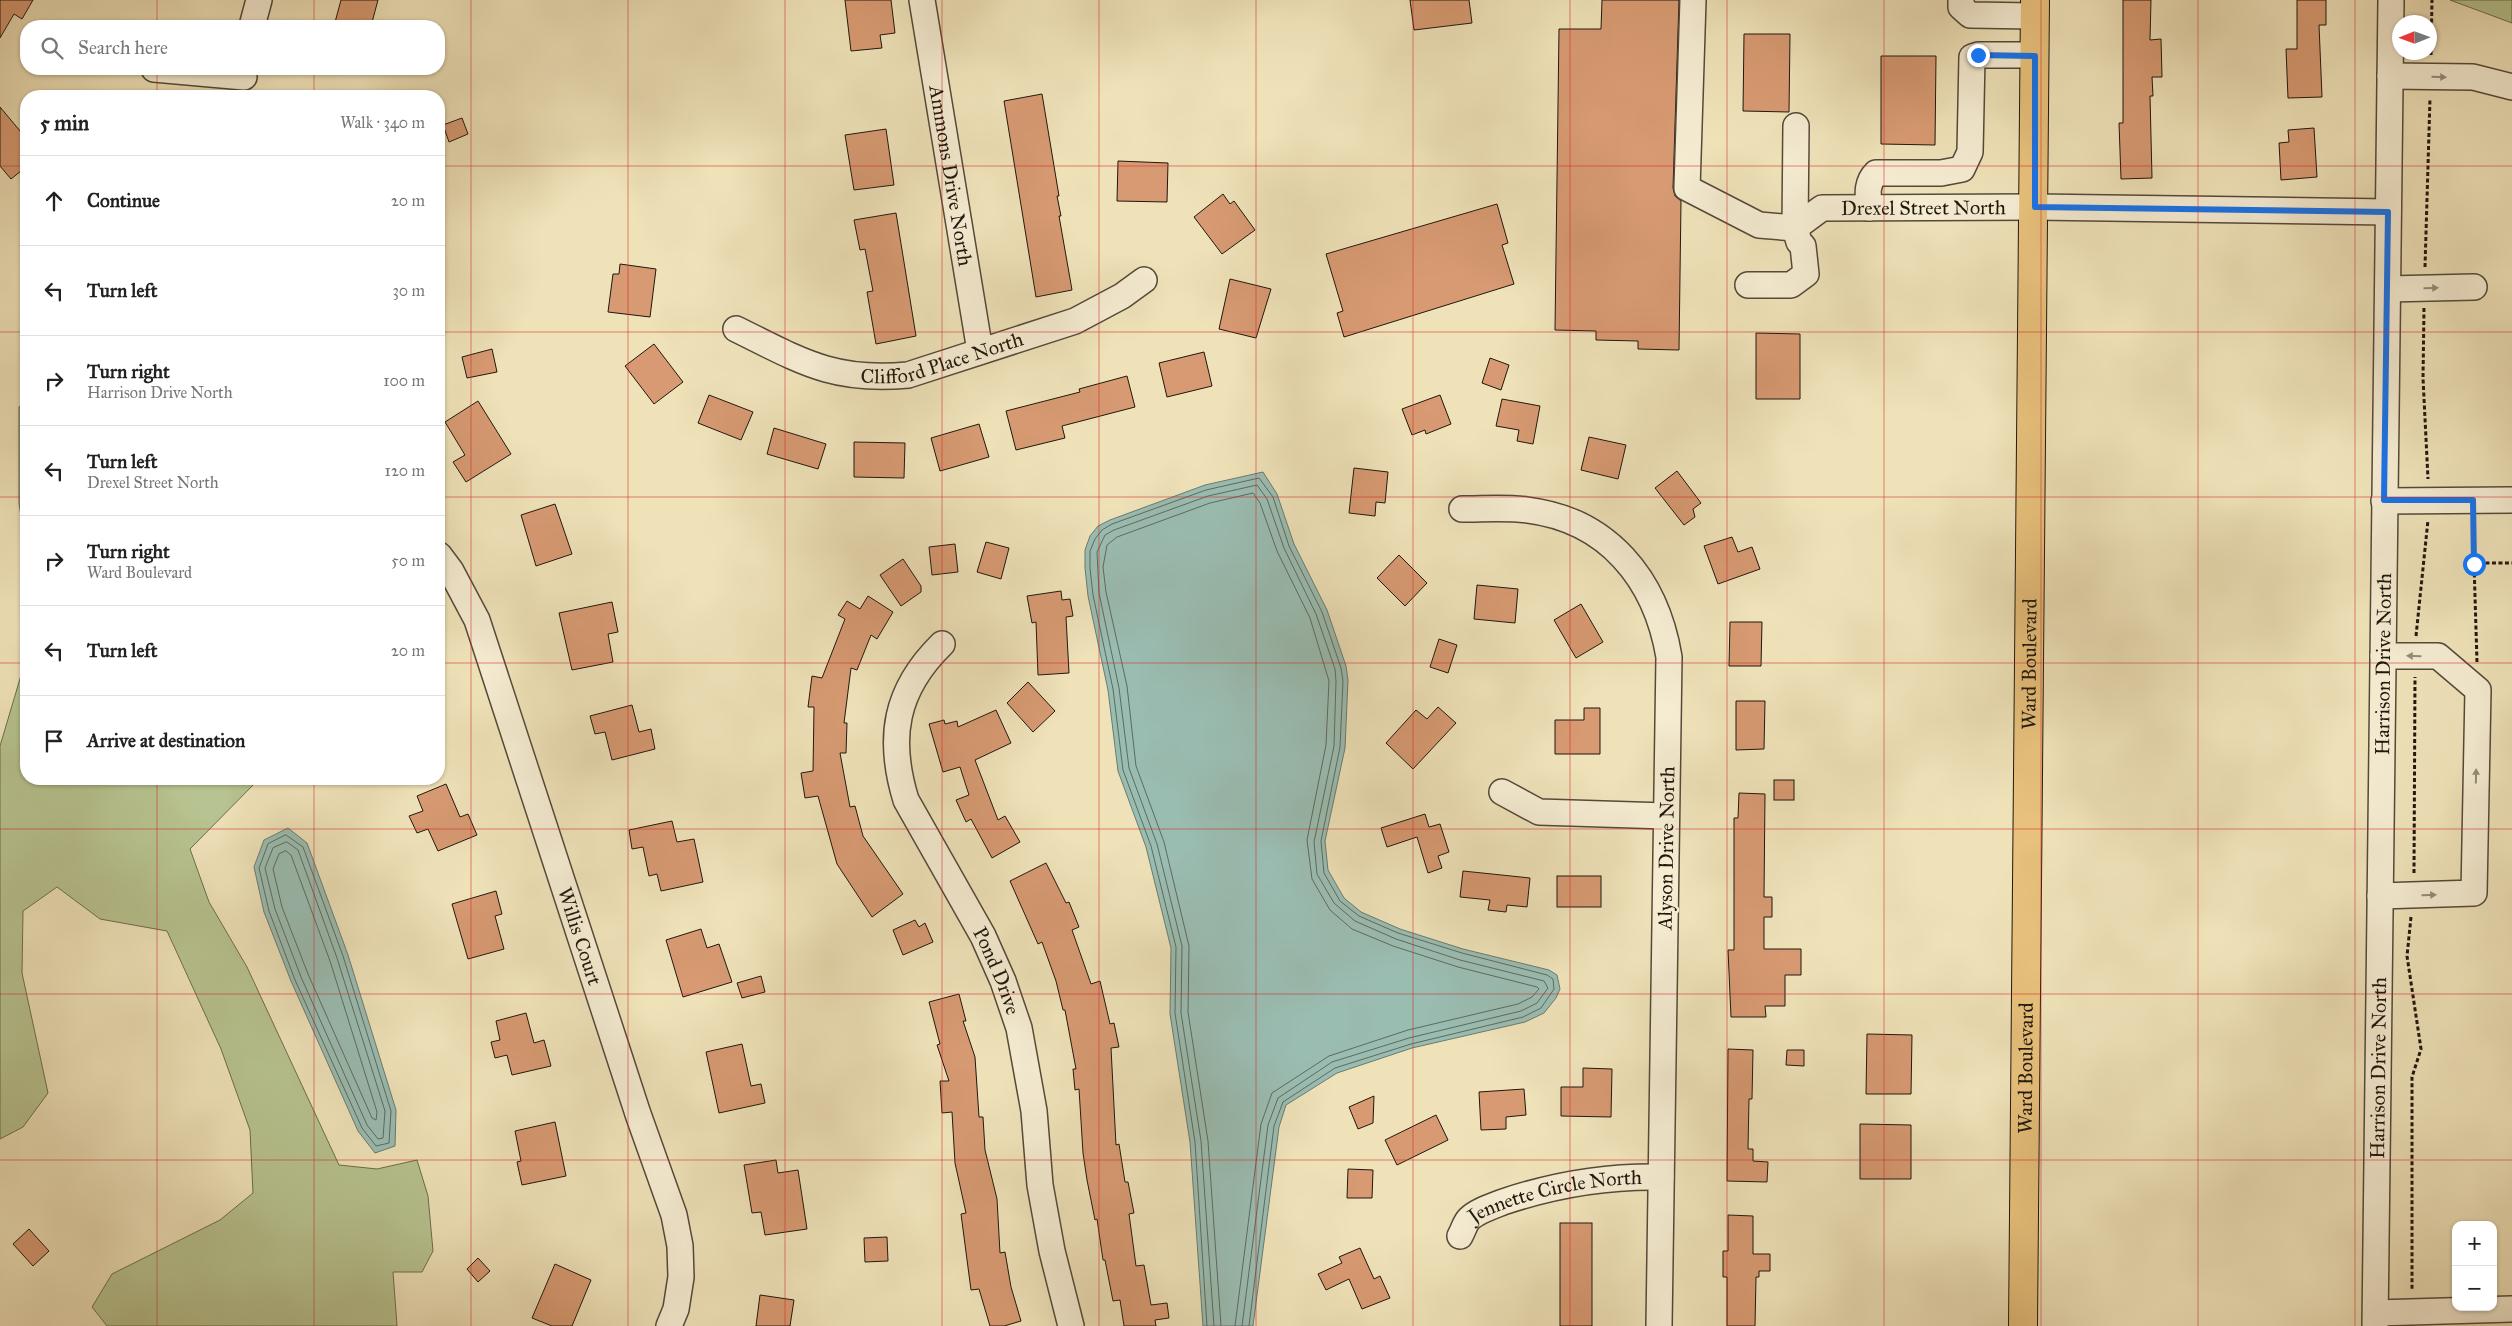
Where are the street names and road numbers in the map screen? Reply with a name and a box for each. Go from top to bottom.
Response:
street label: Ammons Drive North [924,82,978,268]
street label: Drexel Street North [1841,195,2006,220]
street label: Clifford Place North [860,327,1026,388]
street label: Harrison Drive North [2370,573,2396,755]
street label: Ward Boulevard [2016,598,2042,730]
street label: Alyson Drive North [1653,766,1679,931]
street label: Willis Court [553,884,607,988]
street label: Pond Drive [968,922,1026,1018]
street label: Harrison Drive North [2365,977,2391,1159]
street label: Ward Boulevard [2013,1002,2038,1134]
street label: Jennette Circle North [1461,1165,1642,1230]

